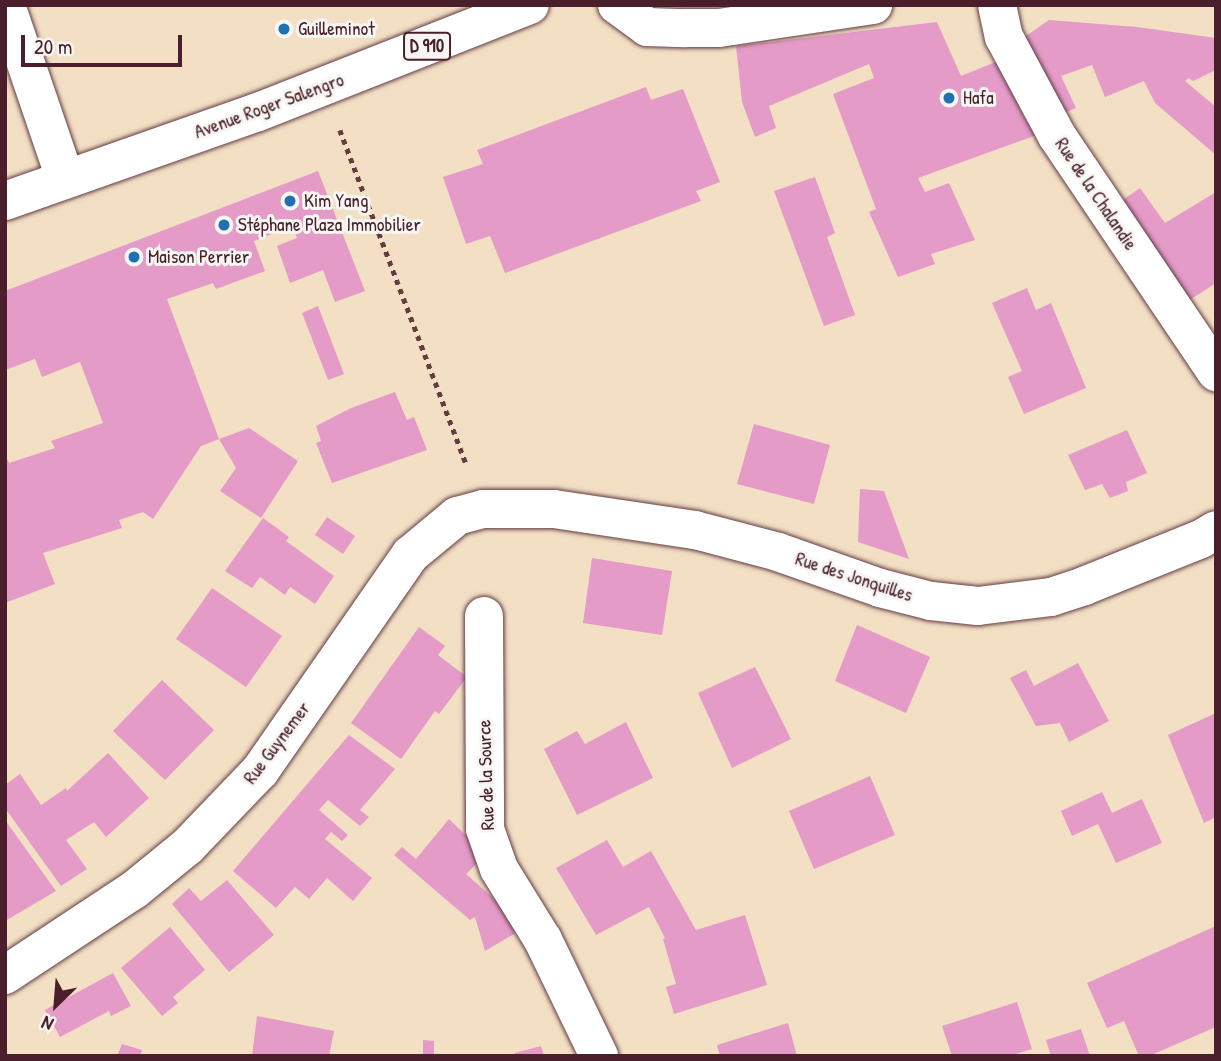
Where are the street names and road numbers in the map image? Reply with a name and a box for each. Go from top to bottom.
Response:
road number: D 910 [402,32,452,60]
street label: Avenue Roger Salengro [191,68,347,144]
street label: Rue de la Chalandie [1050,134,1142,254]
street label: Rue des Jonquilles [793,547,915,607]
street label: Rue Guynemer [239,697,315,789]
street label: Rue de la Source [473,719,499,831]

